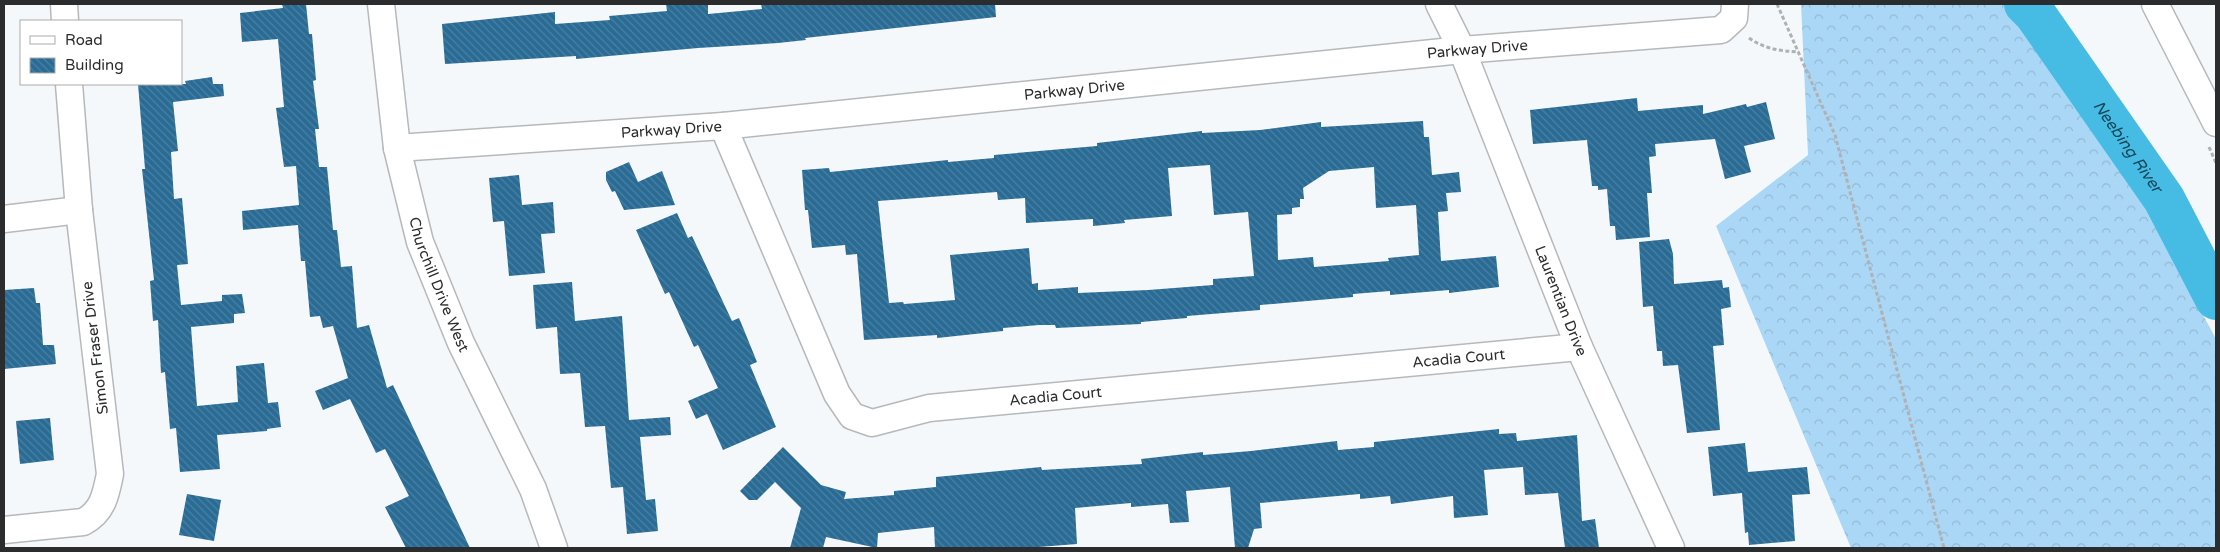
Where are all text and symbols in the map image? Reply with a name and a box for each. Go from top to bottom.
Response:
legend [20,20,182,85]
text: Road [65,31,103,49]
street label: Parkway Drive [1426,36,1528,63]
text: Building [65,56,124,74]
street label: Parkway Drive [1023,76,1126,104]
water label: Neebing River [2089,97,2168,198]
street label: Parkway Drive [620,117,722,142]
street label: Churchill Drive West [405,215,473,355]
street label: Laurentian Drive [1531,243,1591,359]
street label: Simon Fraser Drive [78,280,112,416]
street label: Acadia Court [1412,345,1506,372]
street label: Acadia Court [1008,383,1103,409]

